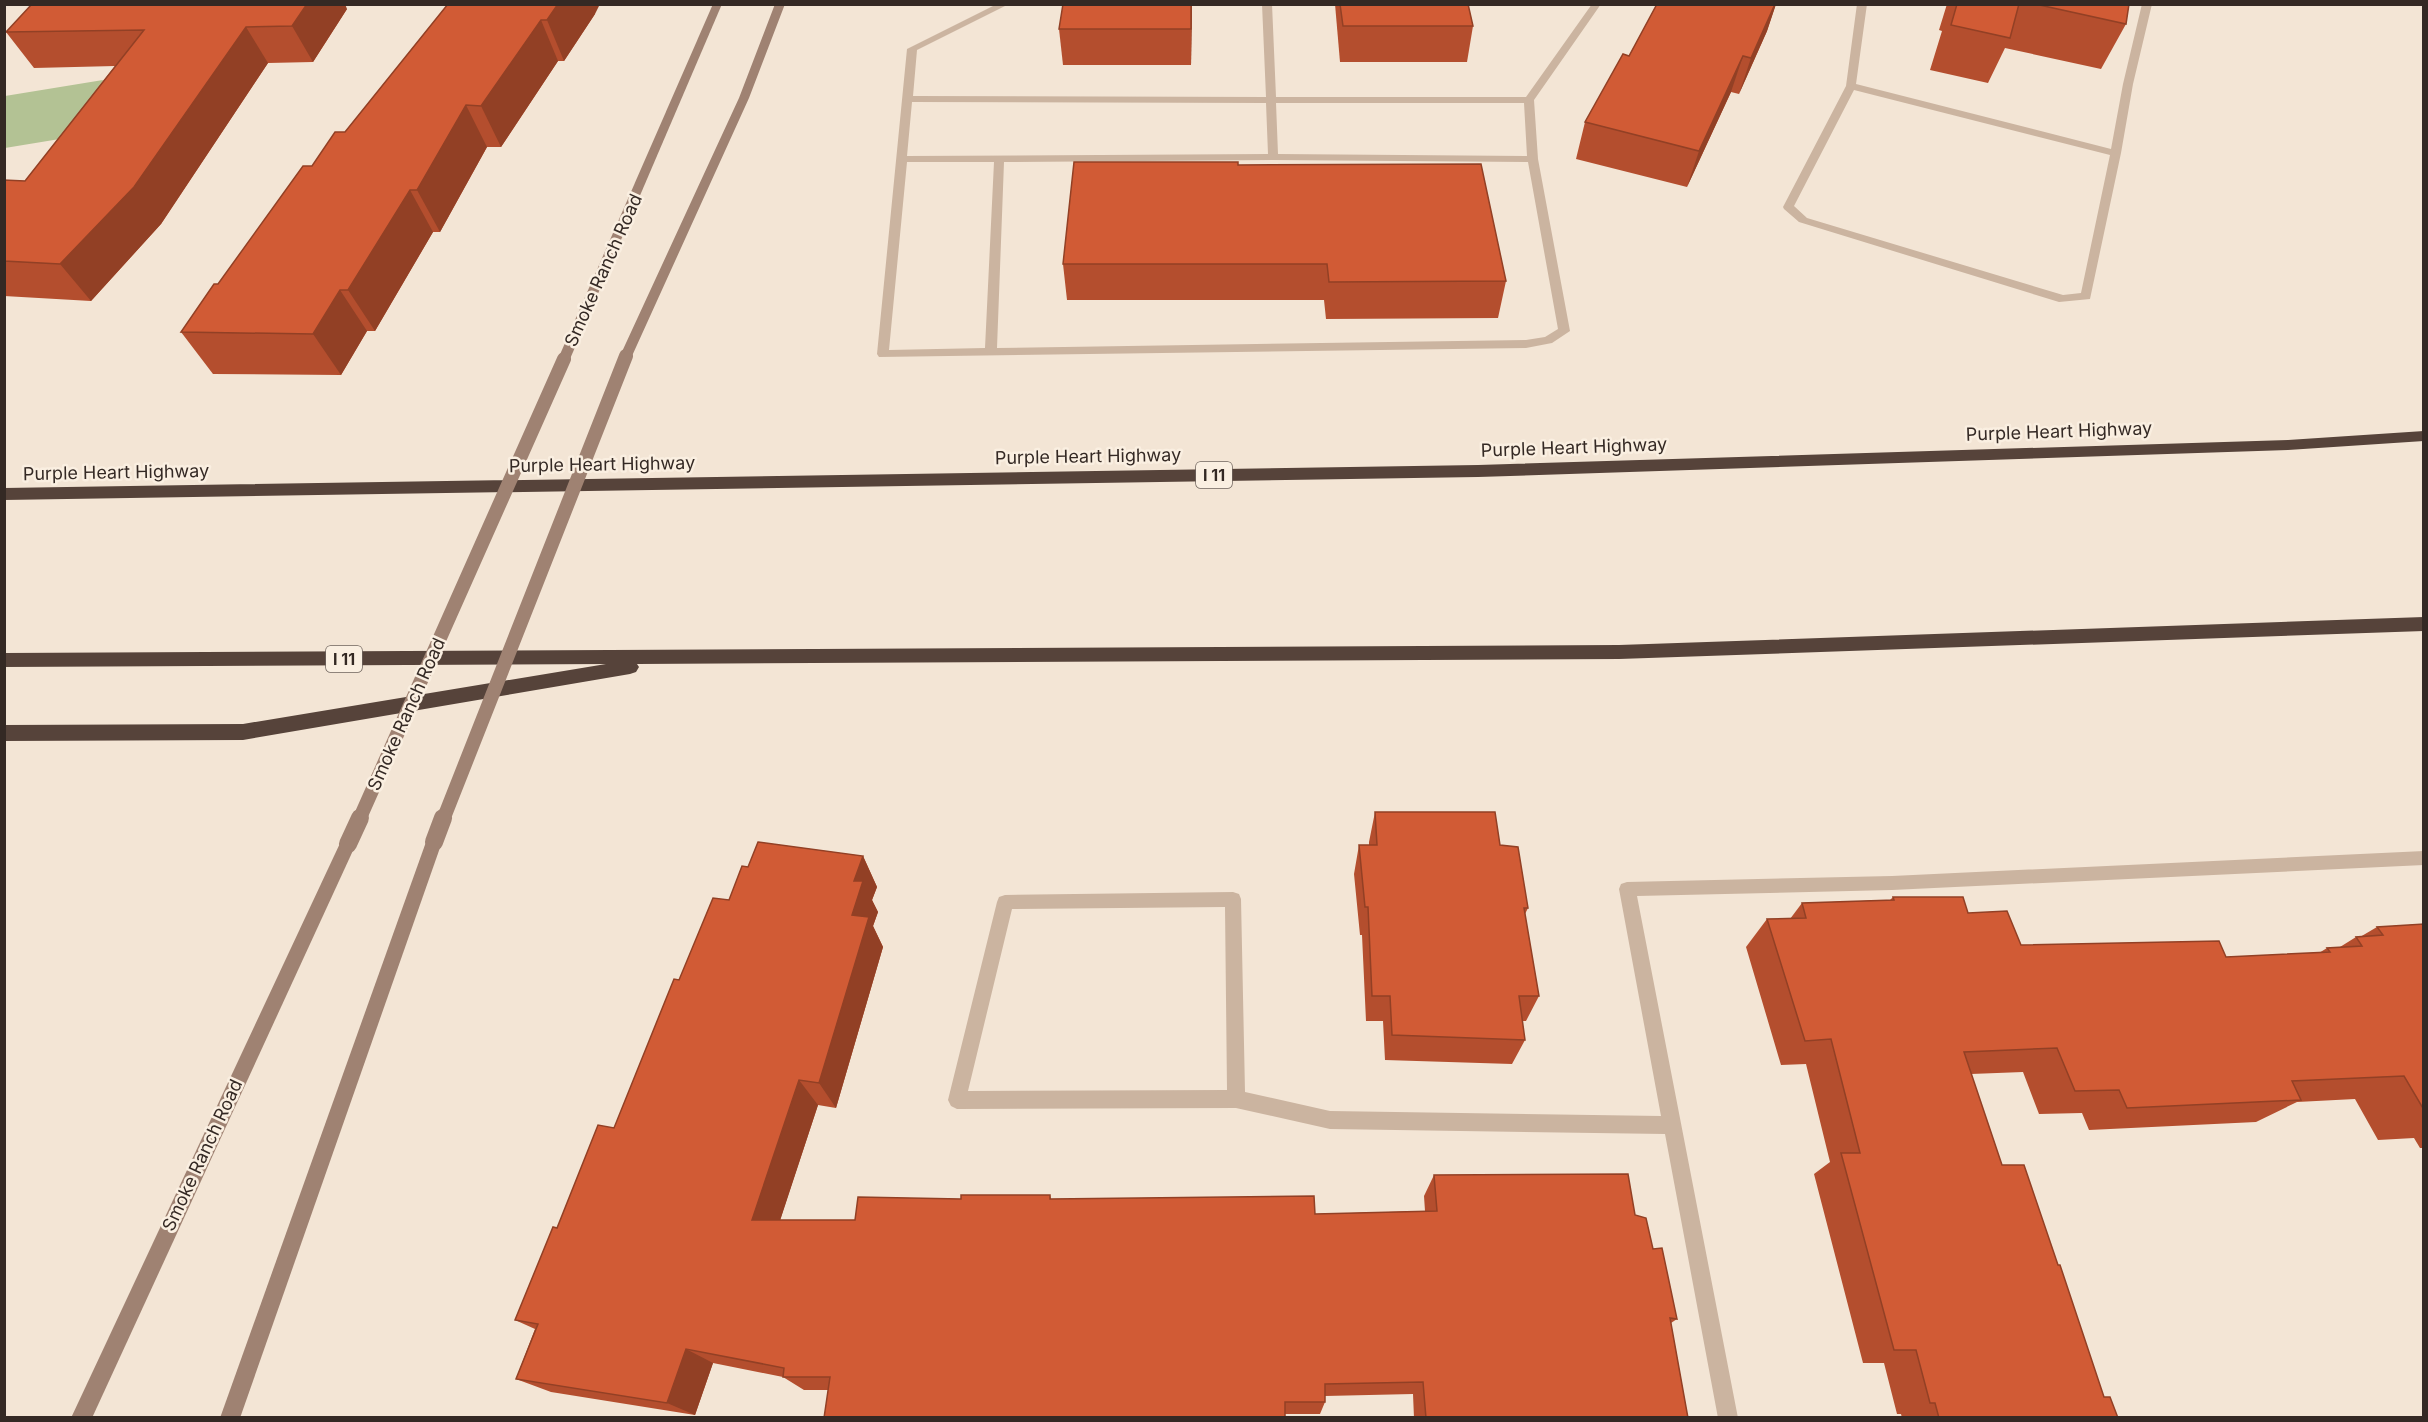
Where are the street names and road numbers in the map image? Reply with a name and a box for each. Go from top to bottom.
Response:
street label: Smoke Ranch Road [560,190,646,350]
street label: Purple Heart Highway [1965,417,2153,445]
street label: Purple Heart Highway [1480,433,1668,461]
street label: Purple Heart Highway [995,444,1181,468]
street label: Purple Heart Highway [509,452,695,476]
street label: Purple Heart Highway [23,460,209,484]
road number: I 11 [1196,462,1232,488]
street label: Smoke Ranch Road [363,634,449,794]
road number: I 11 [326,646,362,672]
street label: Smoke Ranch Road [158,1076,246,1234]

